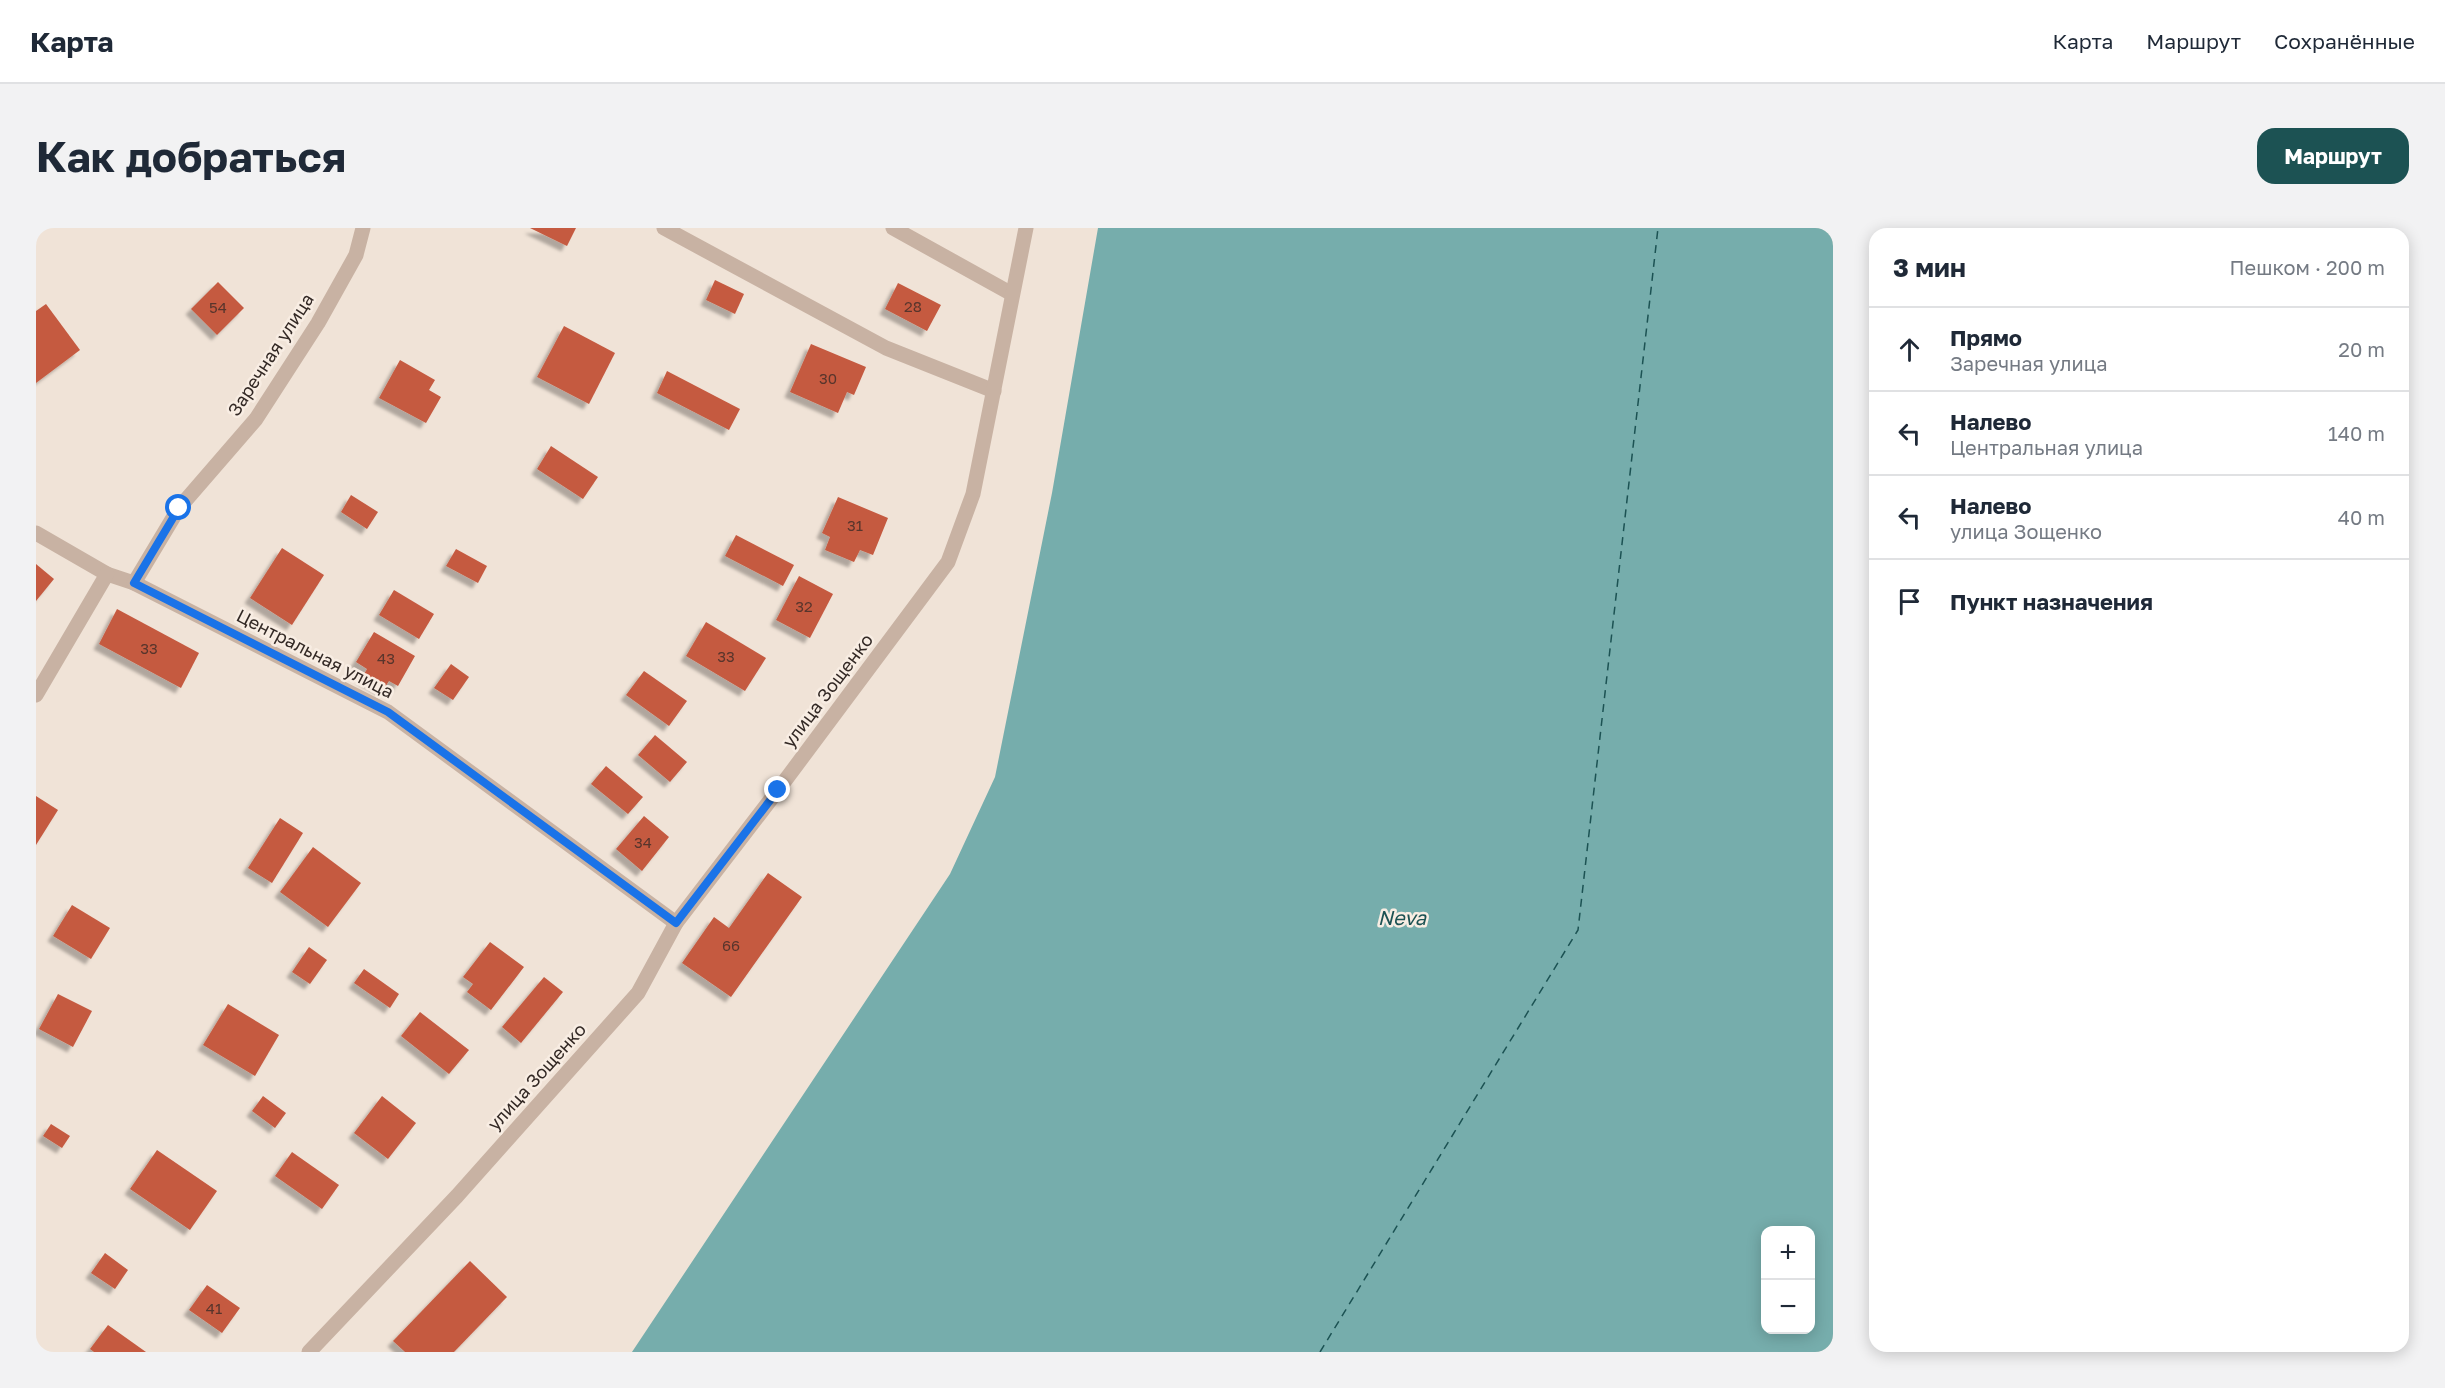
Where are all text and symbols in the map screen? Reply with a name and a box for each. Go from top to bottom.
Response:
text: Карта [30,25,114,58]
text: Карта [2052,28,2113,54]
text: Маршрут [2146,28,2241,54]
text: Сохранённые [2274,28,2415,54]
button: Маршрут [2257,128,2409,184]
text: Как добраться [36,131,346,181]
text: 3 мин [1893,252,1966,283]
text: Пешком · 200 m [2230,255,2385,279]
street label: Заречная улица [222,289,318,420]
house number: 28 [904,297,922,315]
house number: 54 [209,298,227,316]
text: Прямо [1950,324,2022,351]
icon: ahead [1893,333,1926,366]
text: 20 m [2338,337,2385,361]
text: Заречная улица [1950,351,2108,375]
house number: 30 [819,369,837,387]
text: Налево [1950,408,2032,435]
icon: left [1893,417,1926,450]
text: 140 m [2328,421,2385,445]
text: Центральная улица [1950,435,2143,459]
text: Налево [1950,492,2032,519]
route start [165,494,191,520]
icon: left [1893,501,1926,534]
text: 40 m [2338,505,2385,529]
house number: 31 [847,516,863,534]
text: улица Зощенко [1950,519,2102,543]
icon: arrive [1893,585,1926,618]
text: Пункт назначения [1950,588,2153,615]
house number: 32 [795,597,813,615]
street label: Центральная улица [233,604,398,702]
street label: улица Зощенко [777,629,877,752]
house number: 33 [140,639,158,657]
house number: 33 [717,647,735,665]
house number: 43 [377,649,395,667]
route end [764,776,790,802]
house number: 34 [634,833,652,851]
water label: Neva [1378,905,1427,929]
house number: 66 [722,936,740,954]
street label: улица Зощенко [482,1018,590,1135]
map controls [1761,1226,1815,1334]
button: + [1761,1226,1815,1280]
button: − [1761,1280,1815,1334]
house number: 41 [206,1299,222,1317]

